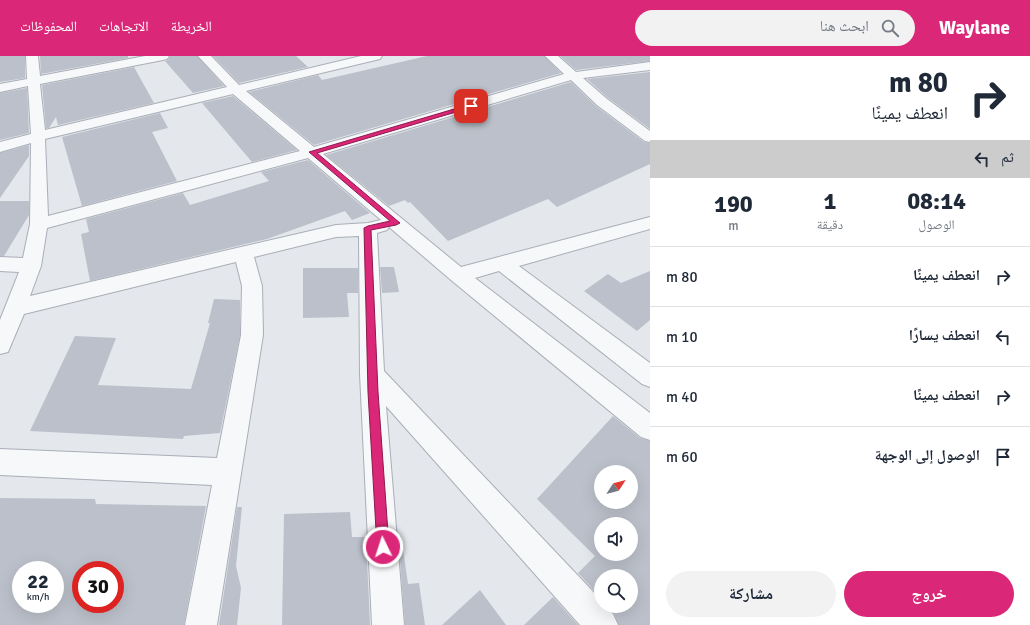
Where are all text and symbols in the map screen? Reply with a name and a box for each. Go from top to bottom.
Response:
search box [635,10,915,46]
text: Waylane [939,16,1010,40]
text: ابحث هنا [820,17,869,35]
icon: search [879,17,901,39]
text: المحفوظات [20,18,77,35]
text: الاتجاهات [99,18,149,35]
text: الخريطة [171,18,212,35]
text: 80 m [889,66,948,100]
icon: right [962,72,1014,124]
pin [454,89,488,123]
icon: arrive [460,95,482,117]
text: انعطف يمينًا [871,102,948,124]
icon: left [971,148,993,170]
text: ثم [1001,148,1014,166]
text: 1 [824,186,836,216]
text: 08:14 [907,186,966,216]
text: 190 [714,189,753,219]
text: دقيقة [817,217,843,233]
text: الوصول [919,217,955,233]
text: m [728,218,739,234]
text: انعطف يمينًا [913,266,980,284]
icon: right [992,266,1014,288]
text: 80 m [666,268,697,286]
text: انعطف يسارًا [909,326,980,344]
icon: left [992,326,1014,348]
text: 10 m [666,328,697,346]
text: انعطف يمينًا [913,386,980,404]
icon: right [992,386,1014,408]
text: 40 m [666,388,697,406]
text: الوصول إلى الوجهة [875,446,980,464]
icon: arrive [992,446,1014,468]
text: 60 m [666,448,697,466]
north arrow [594,465,638,509]
map controls [594,465,638,613]
button: sound [594,517,638,561]
position arrow [362,526,404,568]
speed limit sign: 30 [72,561,124,613]
text: 22 [27,569,49,594]
button: search [594,569,638,613]
button: مشاركة [666,571,836,617]
button: خروج [844,571,1014,617]
text: km/h [27,591,49,603]

